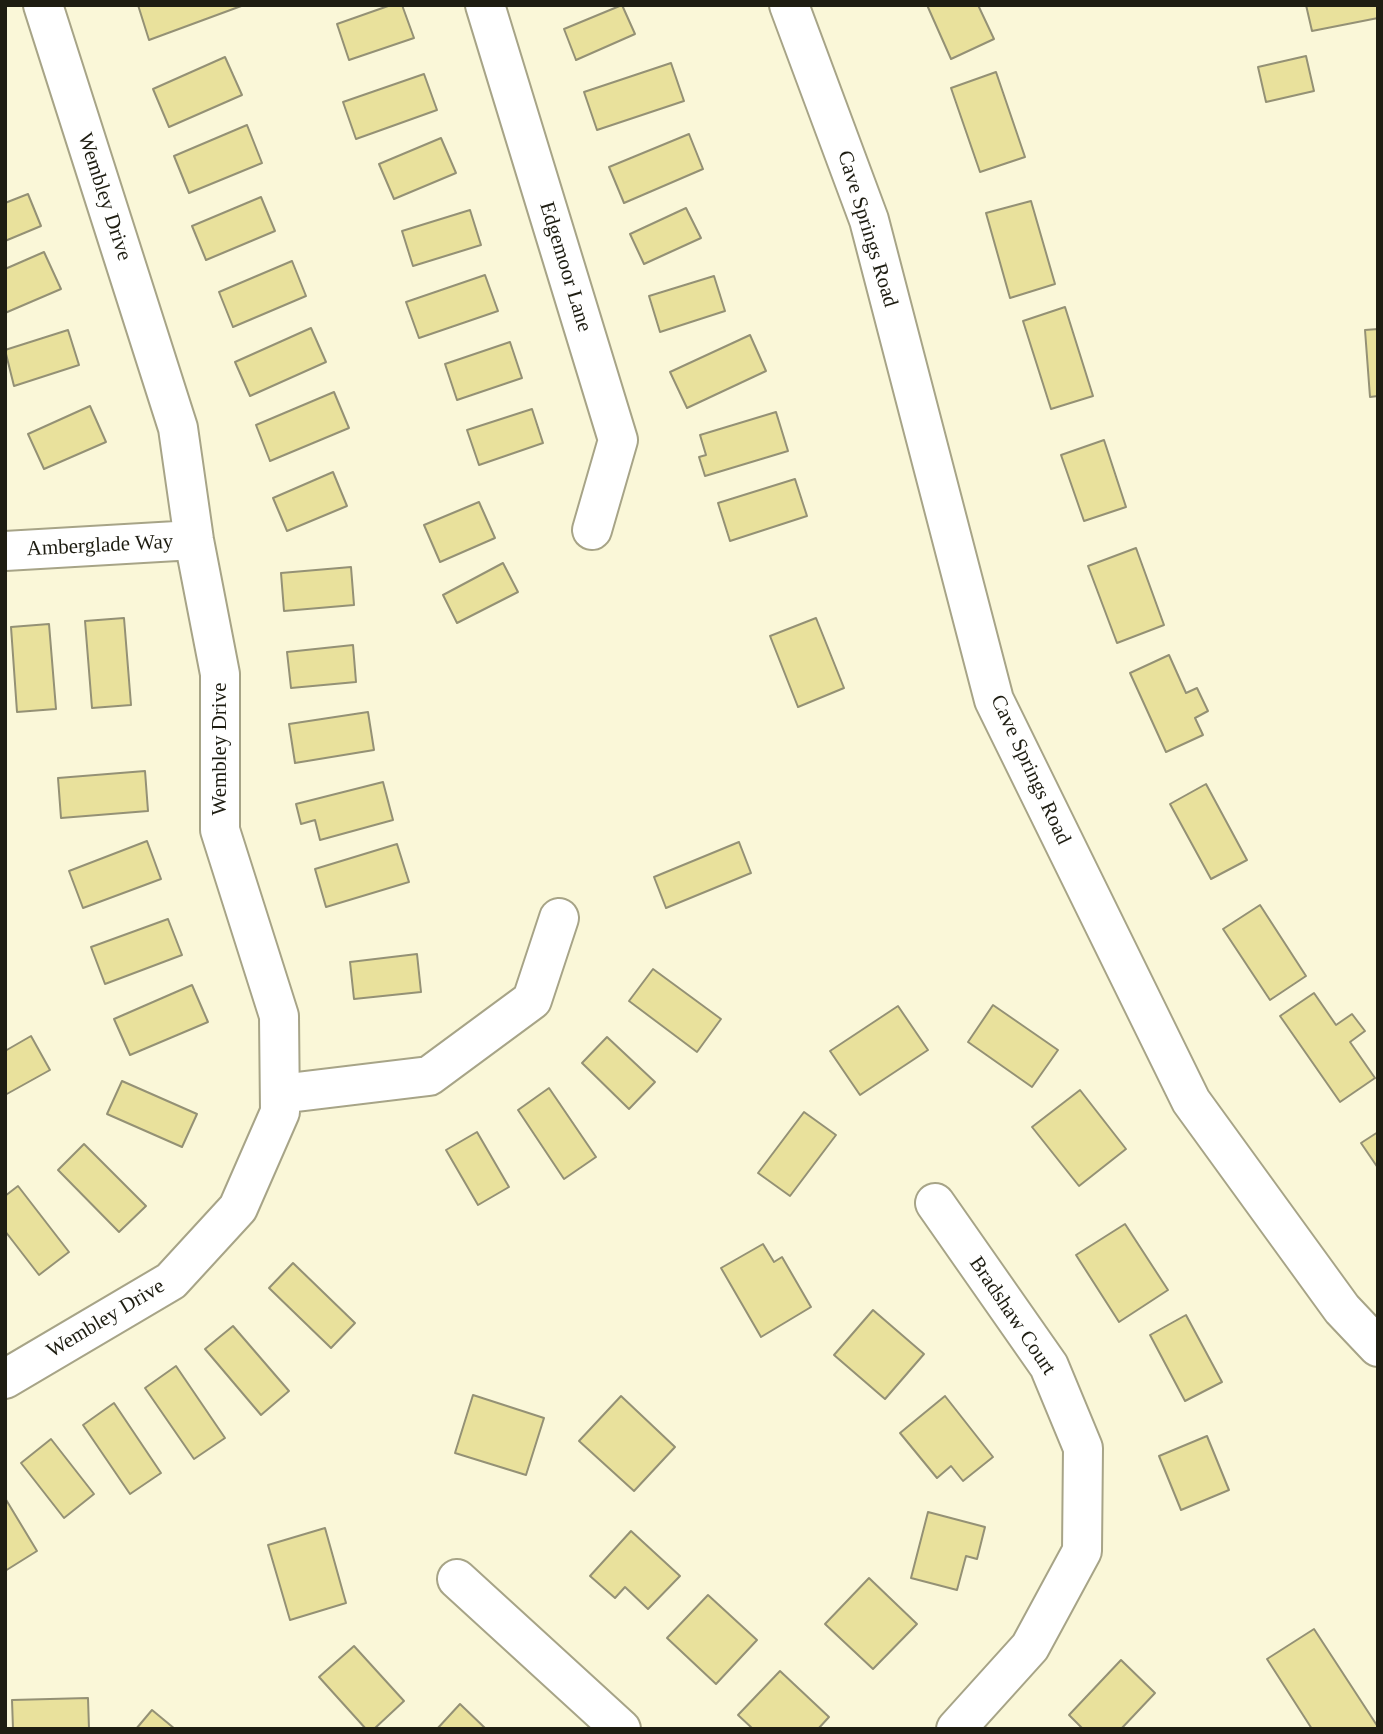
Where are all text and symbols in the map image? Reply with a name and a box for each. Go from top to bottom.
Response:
street label: Wembley Drive [71,130,137,264]
street label: Cave Springs Road [831,148,903,310]
street label: Edgemoor Lane [533,199,597,335]
street label: Amberglade Way [26,530,174,562]
street label: Wembley Drive [207,682,233,816]
street label: Cave Springs Road [984,691,1076,849]
street label: Bradshaw Court [963,1252,1061,1380]
street label: Wembley Drive [43,1274,169,1364]

